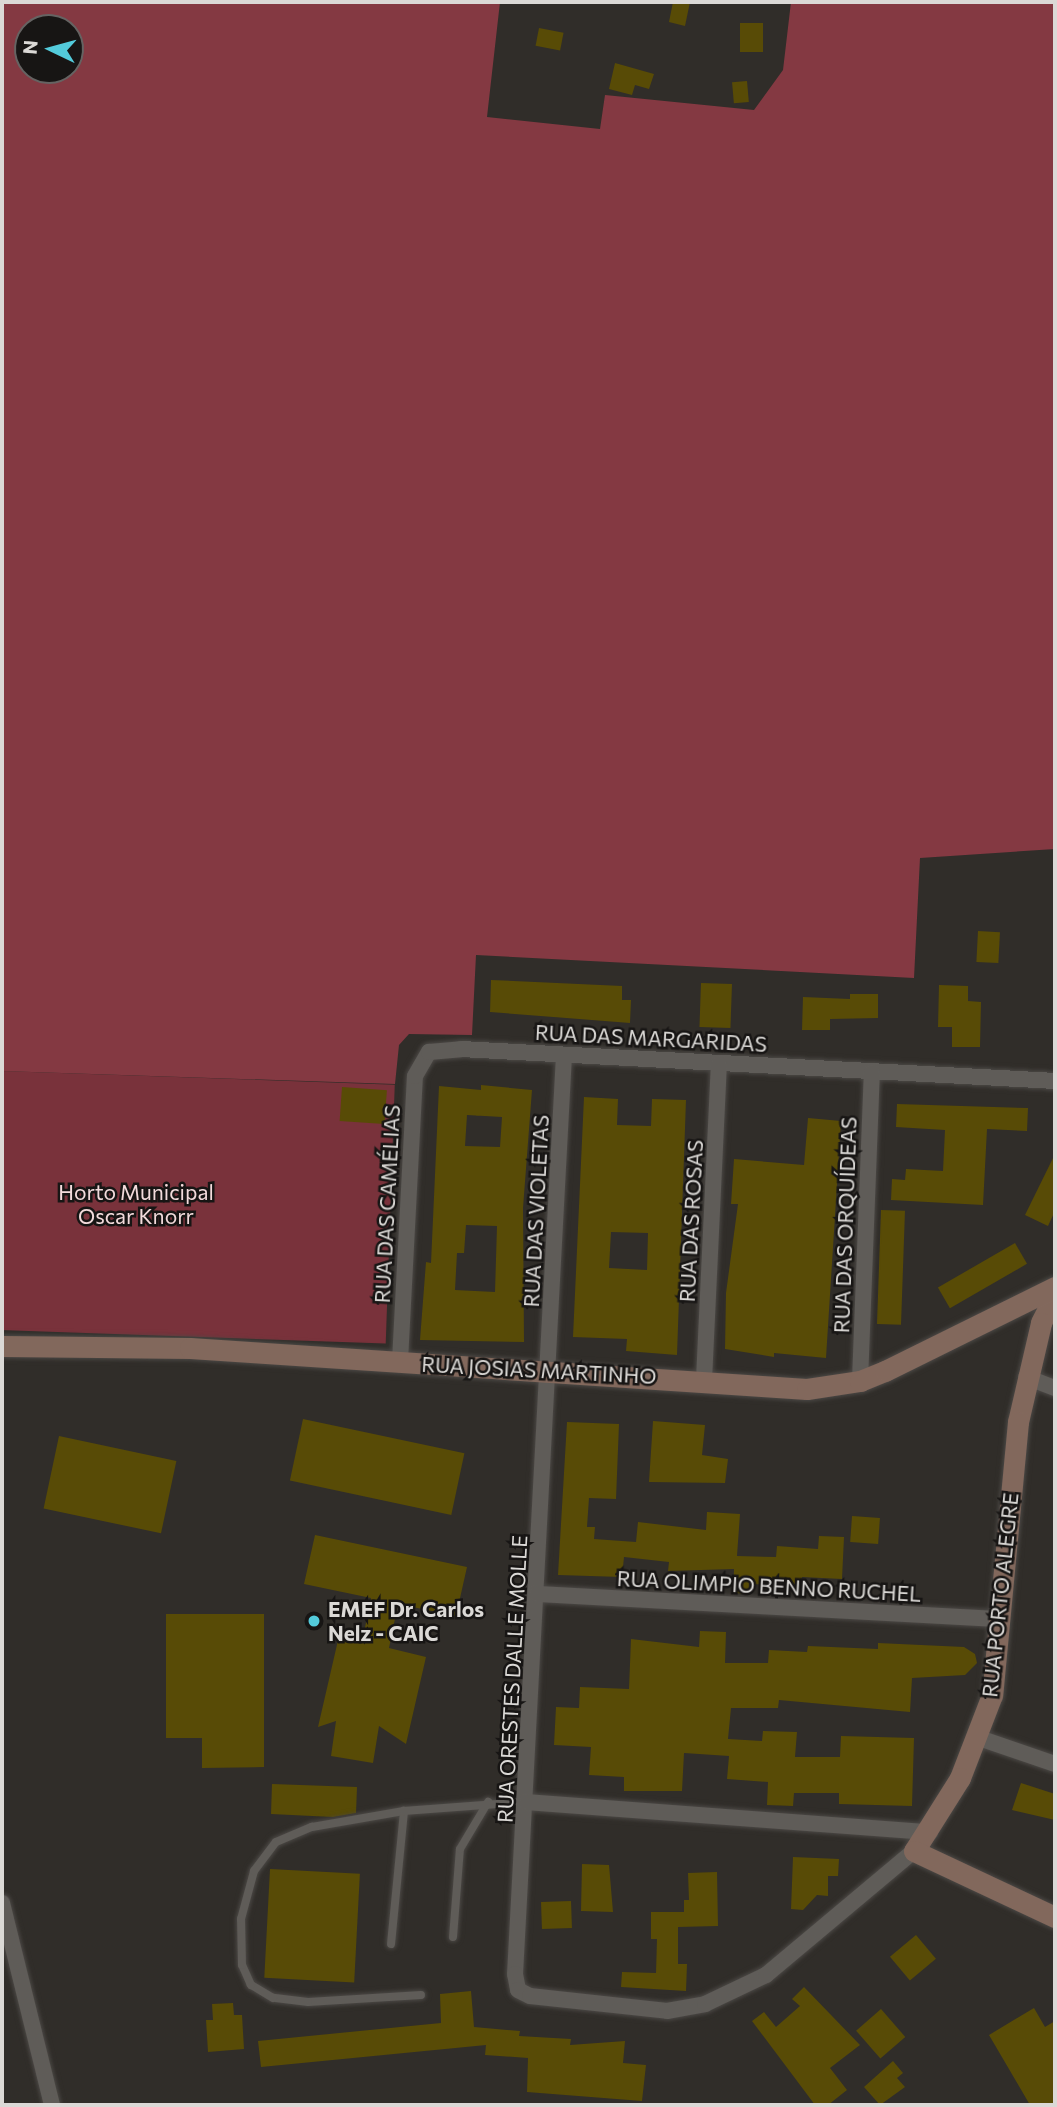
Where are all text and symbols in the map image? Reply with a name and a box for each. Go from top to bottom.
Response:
north arrow [14,14,84,84]
text: N [17,39,42,55]
street label: RUA DAS MARGARIDAS [534,1019,768,1057]
street label: RUA DAS CAMÉLIAS [369,1104,405,1304]
street label: RUA DAS VIOLETAS [518,1114,554,1308]
street label: RUA DAS ORQUÍDEAS [829,1116,861,1334]
street label: RUA DAS ROSAS [674,1139,708,1303]
park label: Horto Municipal Oscar Knorr [58,1179,214,1229]
street label: RUA JOSIAS MARTINHO [421,1351,657,1389]
street label: RUA PORTO ALEGRE [977,1491,1023,1699]
street label: RUA ORESTES DALLE MOLLE [492,1534,532,1824]
street label: RUA OLIMPIO BENNO RUCHEL [616,1565,922,1607]
place label: EMEF Dr. Carlos Nelz - CAIC [328,1596,484,1646]
marker: EMEF Dr. Carlos Nelz - CAIC [306,1613,322,1629]

